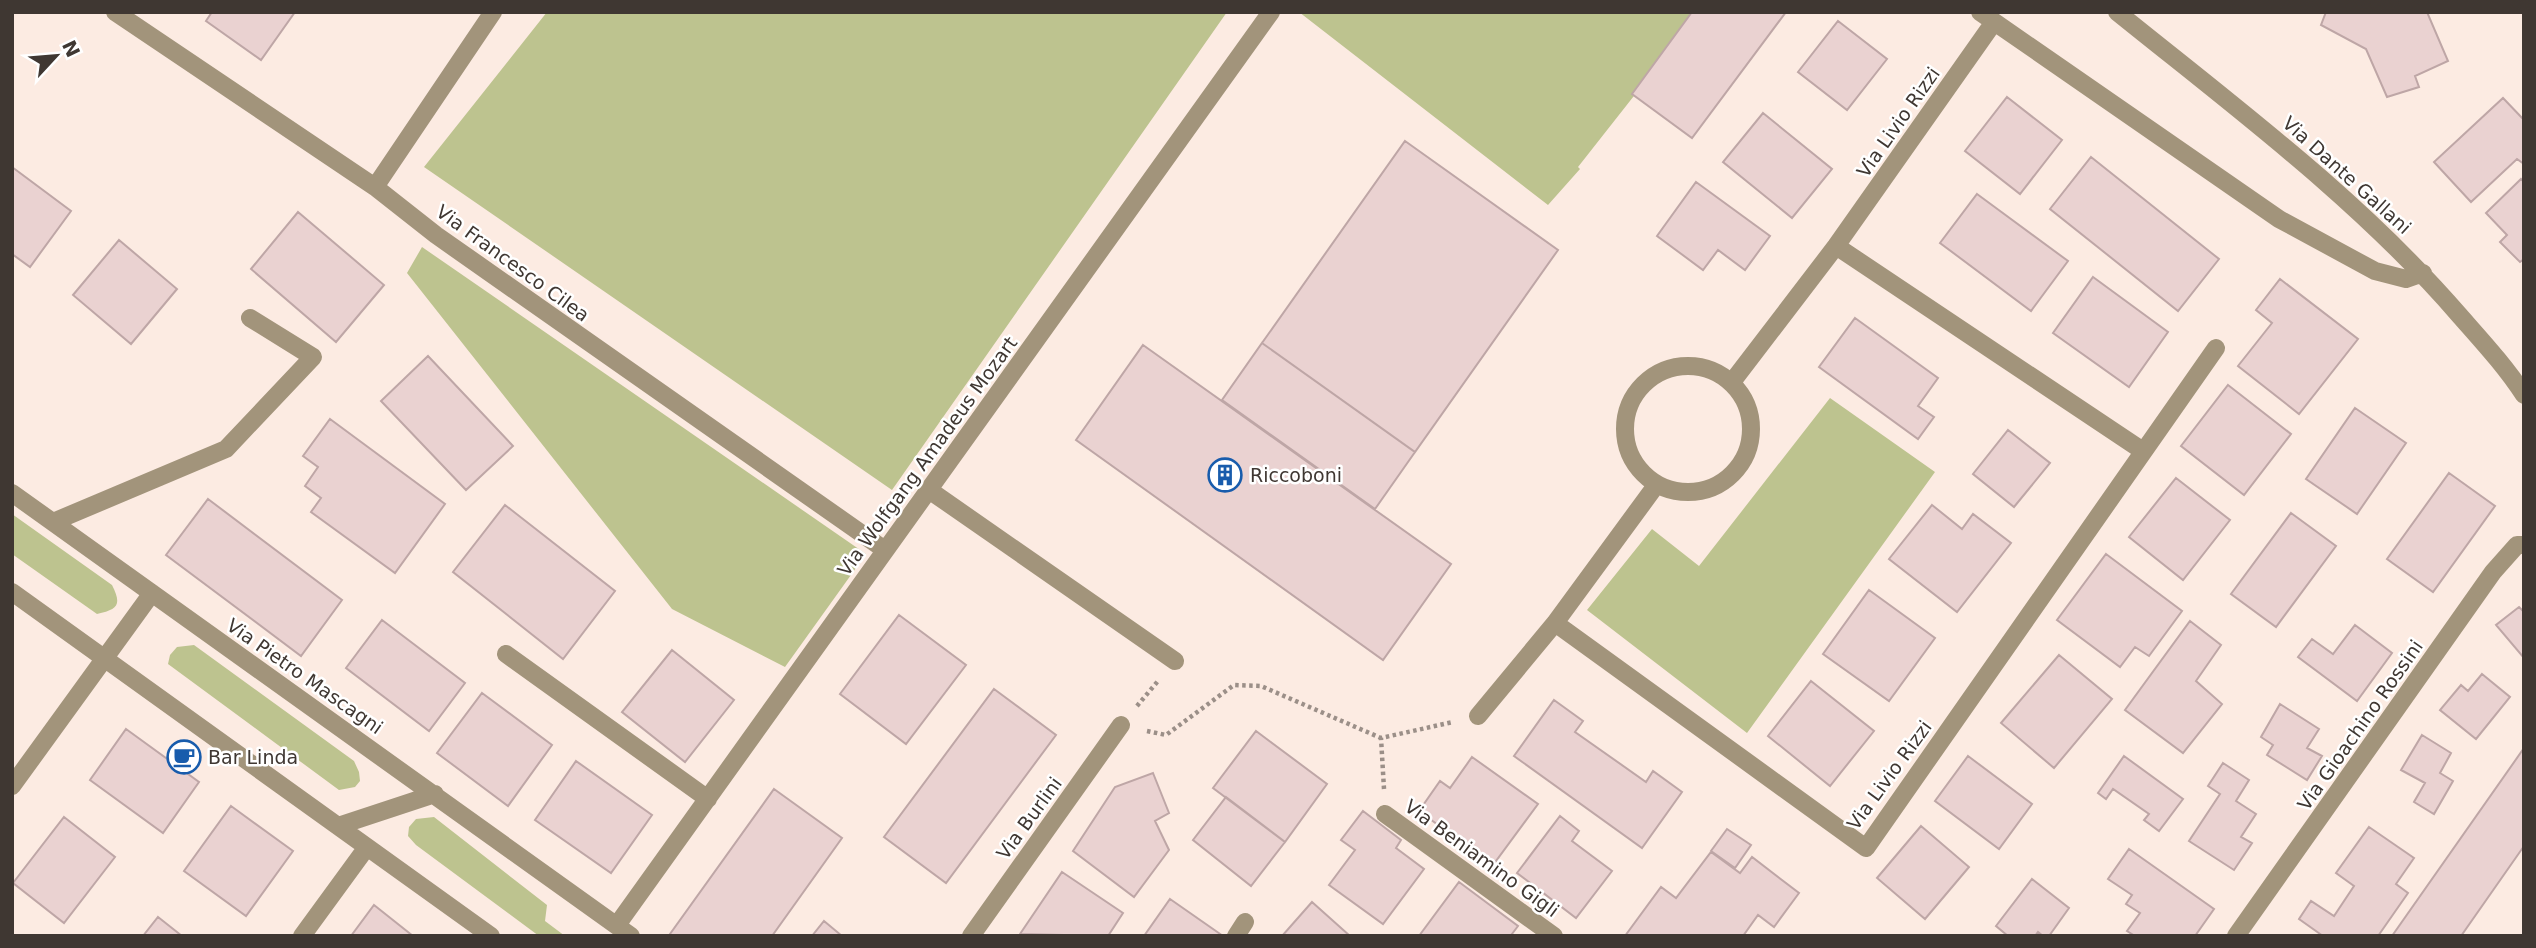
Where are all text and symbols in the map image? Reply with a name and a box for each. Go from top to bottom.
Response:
north arrow [21,21,91,91]
text: N [58,37,85,61]
street label: Via Livio Rizzi [1852,63,1944,181]
street label: Via Dante Gallani [2278,112,2416,238]
street label: Via Francesco Cilea [432,200,594,326]
street label: Via Wolfgang Amadeus Mozart [833,332,1021,580]
building icon: Riccoboni [1206,456,1244,494]
place label: Riccoboni [1250,464,1342,486]
street label: Via Pietro Mascagni [223,614,387,738]
street label: Via Gioachino Rossini [2293,636,2427,814]
street label: Via Livio Rizzi [1842,716,1936,834]
cafe icon: Bar Linda [165,738,203,776]
place label: Bar Linda [208,746,298,768]
street label: Via Burlini [992,773,1066,863]
street label: Via Beniamino Gigli [1401,795,1563,921]

